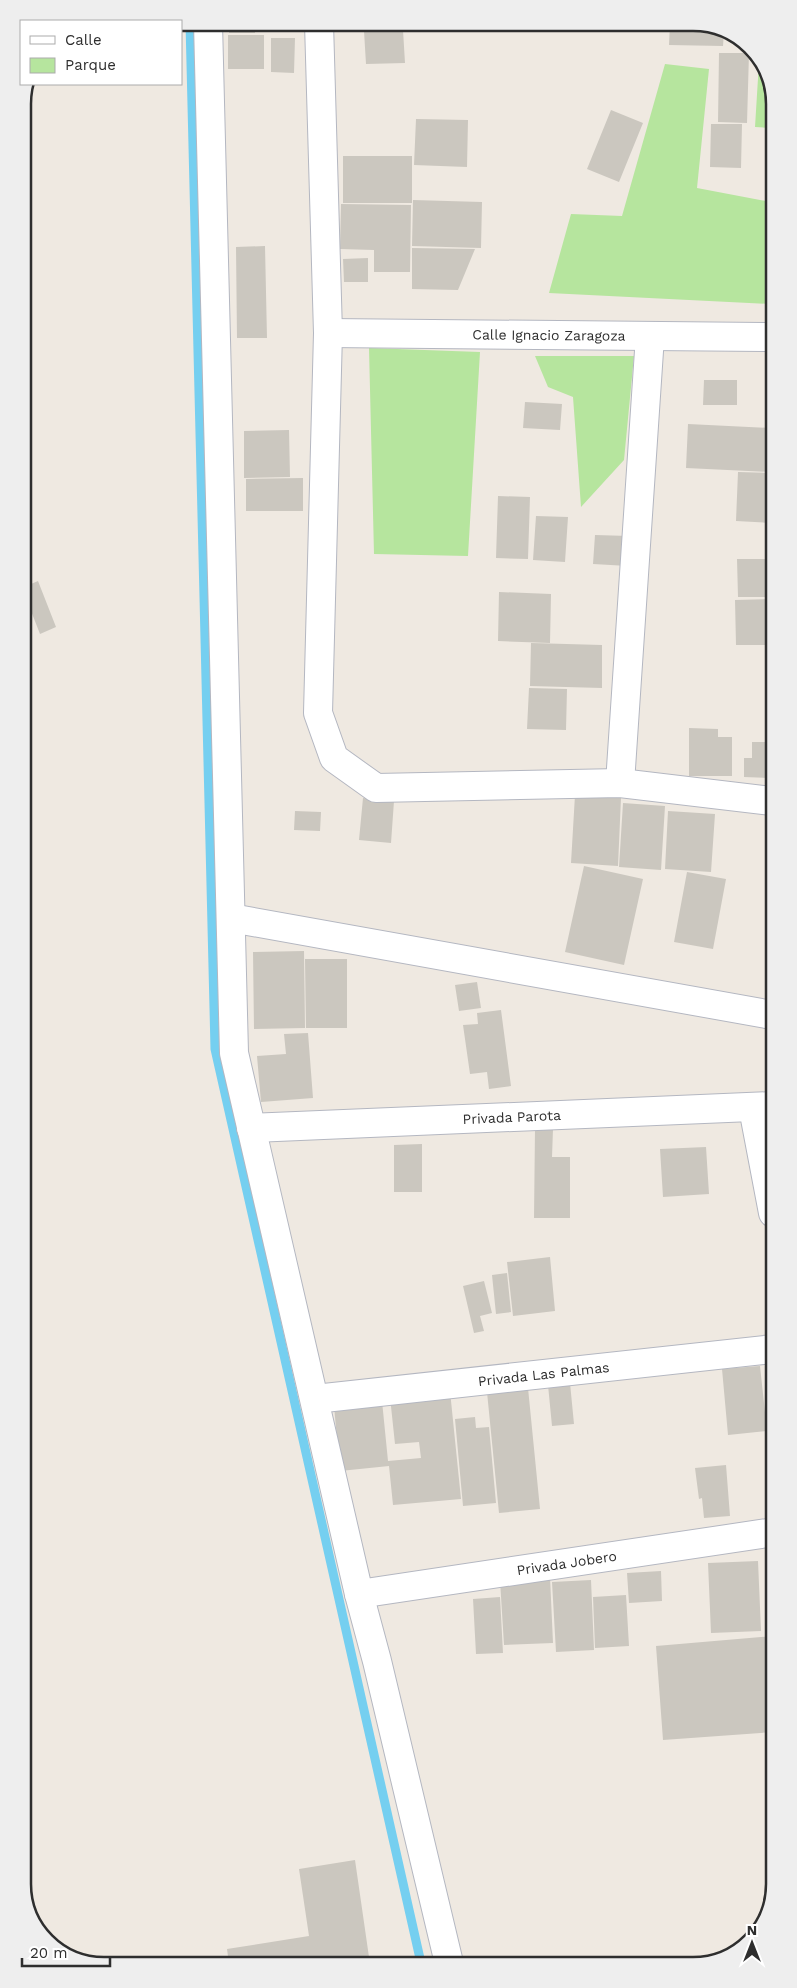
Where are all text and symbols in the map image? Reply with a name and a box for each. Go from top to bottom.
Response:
legend [20,20,182,85]
text: Calle [65,31,102,49]
text: Parque [65,56,116,74]
street label: Calle Ignacio Zaragoza [472,326,626,344]
street label: Privada Parota [462,1107,561,1127]
street label: Privada Las Palmas [477,1359,610,1389]
street label: Privada Jobero [516,1548,618,1578]
north arrow [727,1918,777,1968]
text: N [747,1922,757,1938]
scale bar [22,1936,110,1968]
text: 20 m [30,1944,68,1962]

